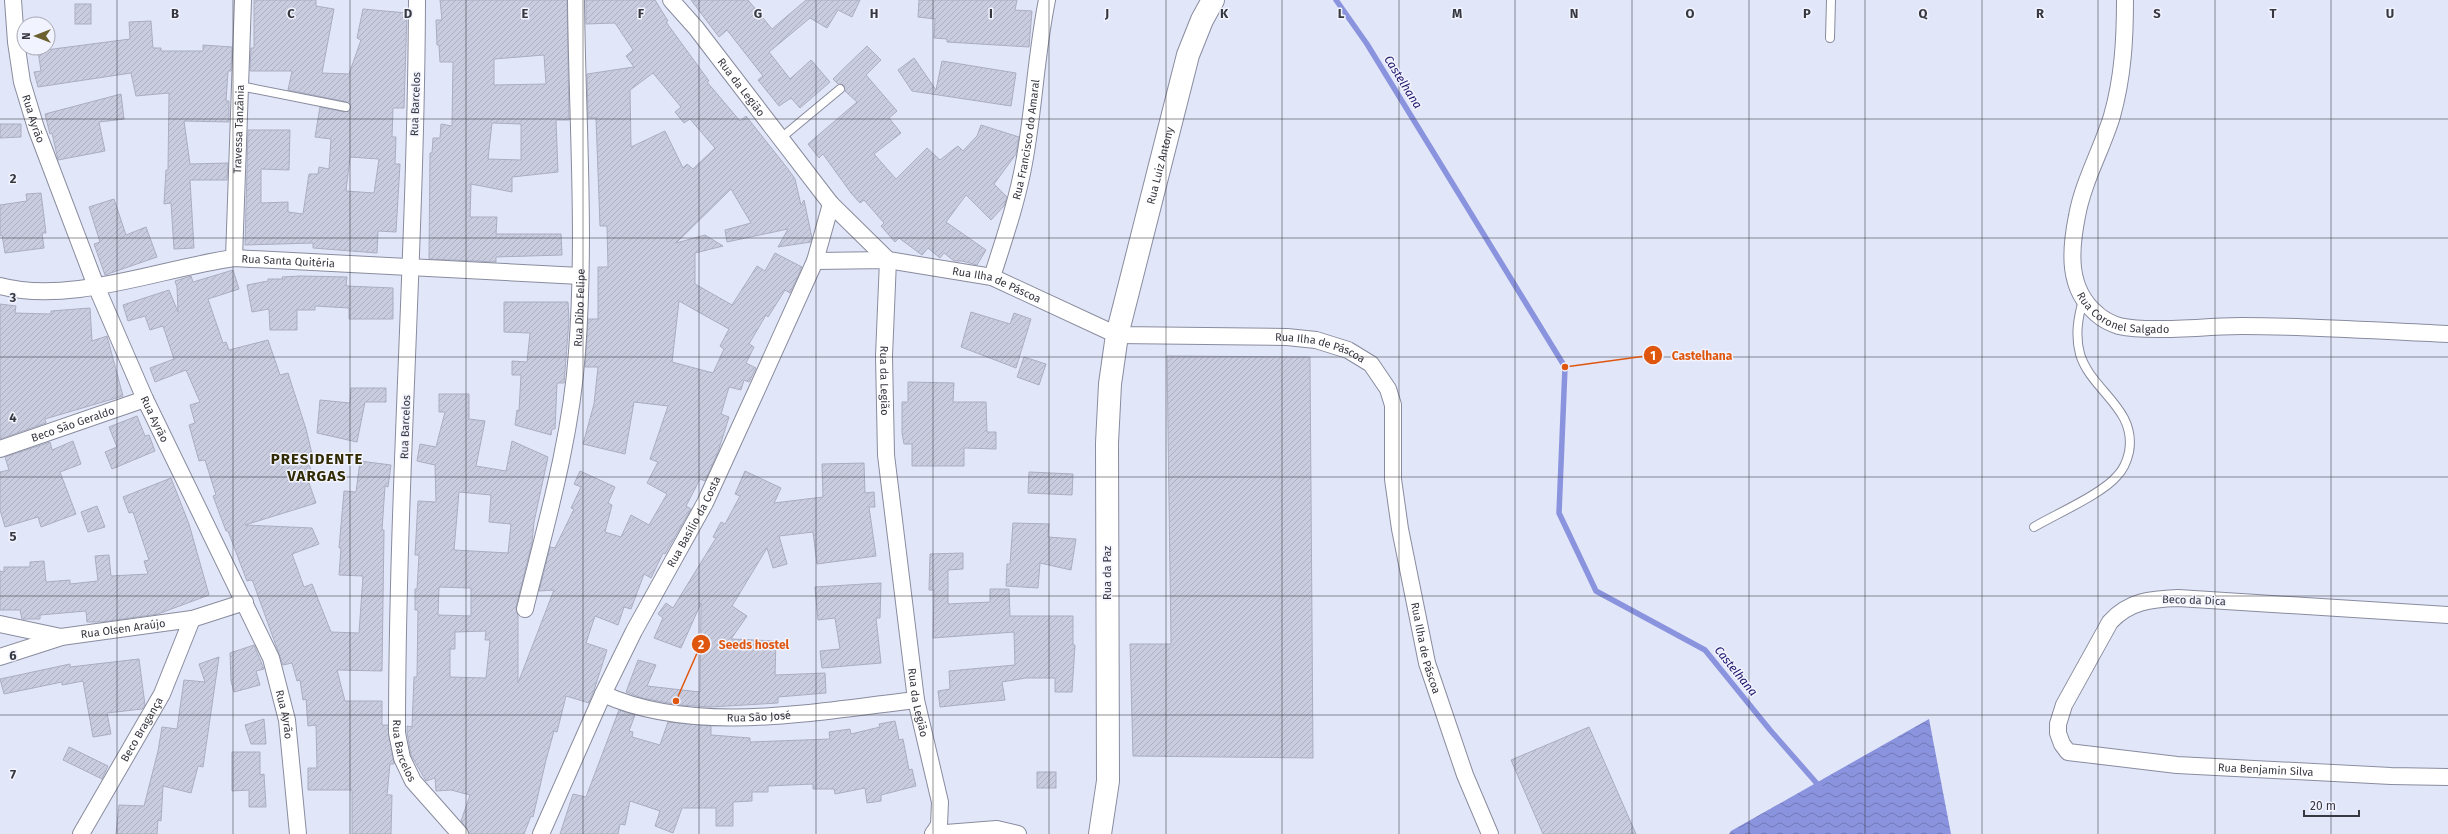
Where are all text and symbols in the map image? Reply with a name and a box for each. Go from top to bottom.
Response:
text: B [171,6,179,21]
text: C [287,6,295,21]
text: D [404,6,413,21]
text: E [522,6,529,21]
text: F [638,6,645,21]
text: G [754,6,762,21]
text: H [870,6,878,21]
text: I [989,6,993,21]
text: J [1104,6,1109,21]
text: K [1220,6,1229,21]
text: L [1338,6,1345,21]
text: M [1452,6,1462,21]
text: N [1570,6,1578,21]
text: O [1686,6,1695,21]
text: P [1803,6,1811,21]
text: Q [1919,6,1929,21]
text: R [2036,6,2045,21]
text: S [2153,6,2161,21]
text: T [2269,6,2277,21]
text: U [2386,6,2394,21]
north arrow [16,16,56,56]
text: N [20,32,33,40]
water label: Castelhana [1381,53,1425,111]
street label: Rua da Legião [714,56,767,119]
street label: Rua Barcelos [408,72,423,136]
street label: Rua Francisco do Amaral [1010,79,1042,201]
street label: Travessa Tanzânia [231,84,247,174]
street label: Rua Ayrão [19,93,47,145]
street label: Rua Luiz Antony [1144,125,1177,206]
text: 2 [10,171,17,186]
street label: Rua Santa Quitéria [241,252,335,270]
street label: Rua Ilha de Páscoa [951,265,1043,306]
street label: Rua Dibo Felipe [571,269,588,347]
text: 3 [9,290,17,305]
street label: Rua Coronel Salgado [2074,290,2169,336]
street label: Rua Ilha de Páscoa [1275,331,1367,366]
callout: Castelhana [1643,343,1740,367]
street label: Rua da Legião [877,345,891,416]
text: 1 [1650,349,1656,363]
text: Castelhana [1672,349,1733,363]
street label: Rua Ayrão [137,394,171,444]
street label: Rua Barcelos [398,395,413,459]
street label: Beco São Geraldo [30,404,116,445]
text: 4 [9,410,17,425]
district label: PRESIDENTE VARGAS [271,450,363,485]
street label: Rua Basílio da Costa [665,474,723,570]
text: 5 [10,529,17,544]
street label: Rua da Paz [1101,546,1114,600]
street label: Beco da Dica [2162,593,2226,608]
street label: Rua Ilha de Páscoa [1408,601,1443,695]
street label: Rua Olsen Araújo [80,617,166,641]
callout: Seeds hostel [691,632,797,656]
text: 2 [698,638,704,652]
text: Seeds hostel [719,638,790,652]
water label: Castelhana [1712,643,1760,699]
text: 6 [9,648,17,663]
street label: Rua da Legião [905,667,930,738]
street label: Rua Ayrão [273,689,295,740]
street label: Beco Bragança [118,695,166,764]
street label: Rua São José [727,709,792,724]
street label: Rua Barcelos [390,719,418,784]
street label: Rua Benjamin Silva [2218,761,2314,779]
text: 7 [10,767,16,782]
scale bar [2304,792,2359,818]
text: 20 m [2310,799,2336,813]

